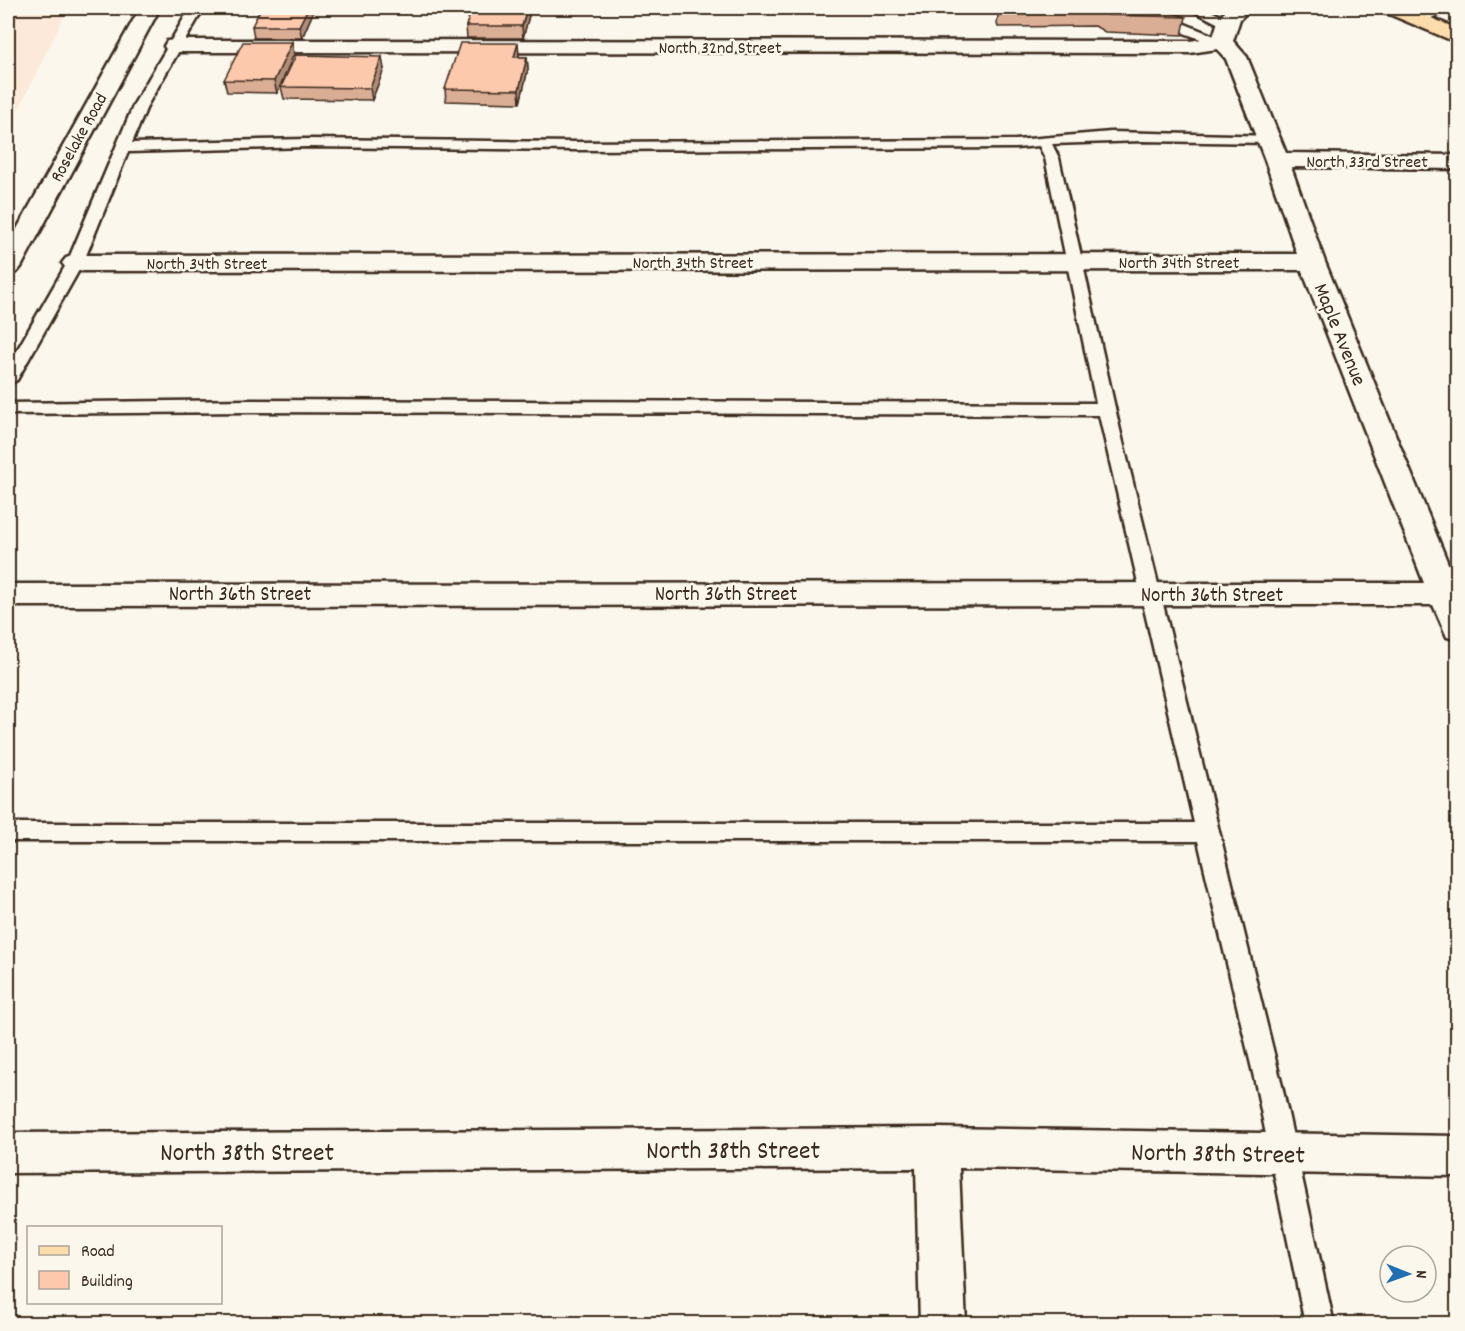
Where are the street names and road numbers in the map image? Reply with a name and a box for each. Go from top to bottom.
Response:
street label: North 32nd Street [658,37,782,62]
street label: Roselake Road [45,89,115,187]
street label: North 33rd Street [1306,151,1428,176]
street label: North 34th Street [633,252,754,277]
street label: North 34th Street [1119,252,1240,277]
street label: North 34th Street [147,253,268,278]
street label: Maple Avenue [1304,279,1372,391]
street label: North 36th Street [169,581,311,611]
street label: North 36th Street [655,581,797,611]
street label: North 36th Street [1141,582,1283,612]
street label: North 38th Street [646,1134,820,1171]
street label: North 38th Street [1131,1135,1306,1176]
street label: North 38th Street [160,1136,334,1173]

